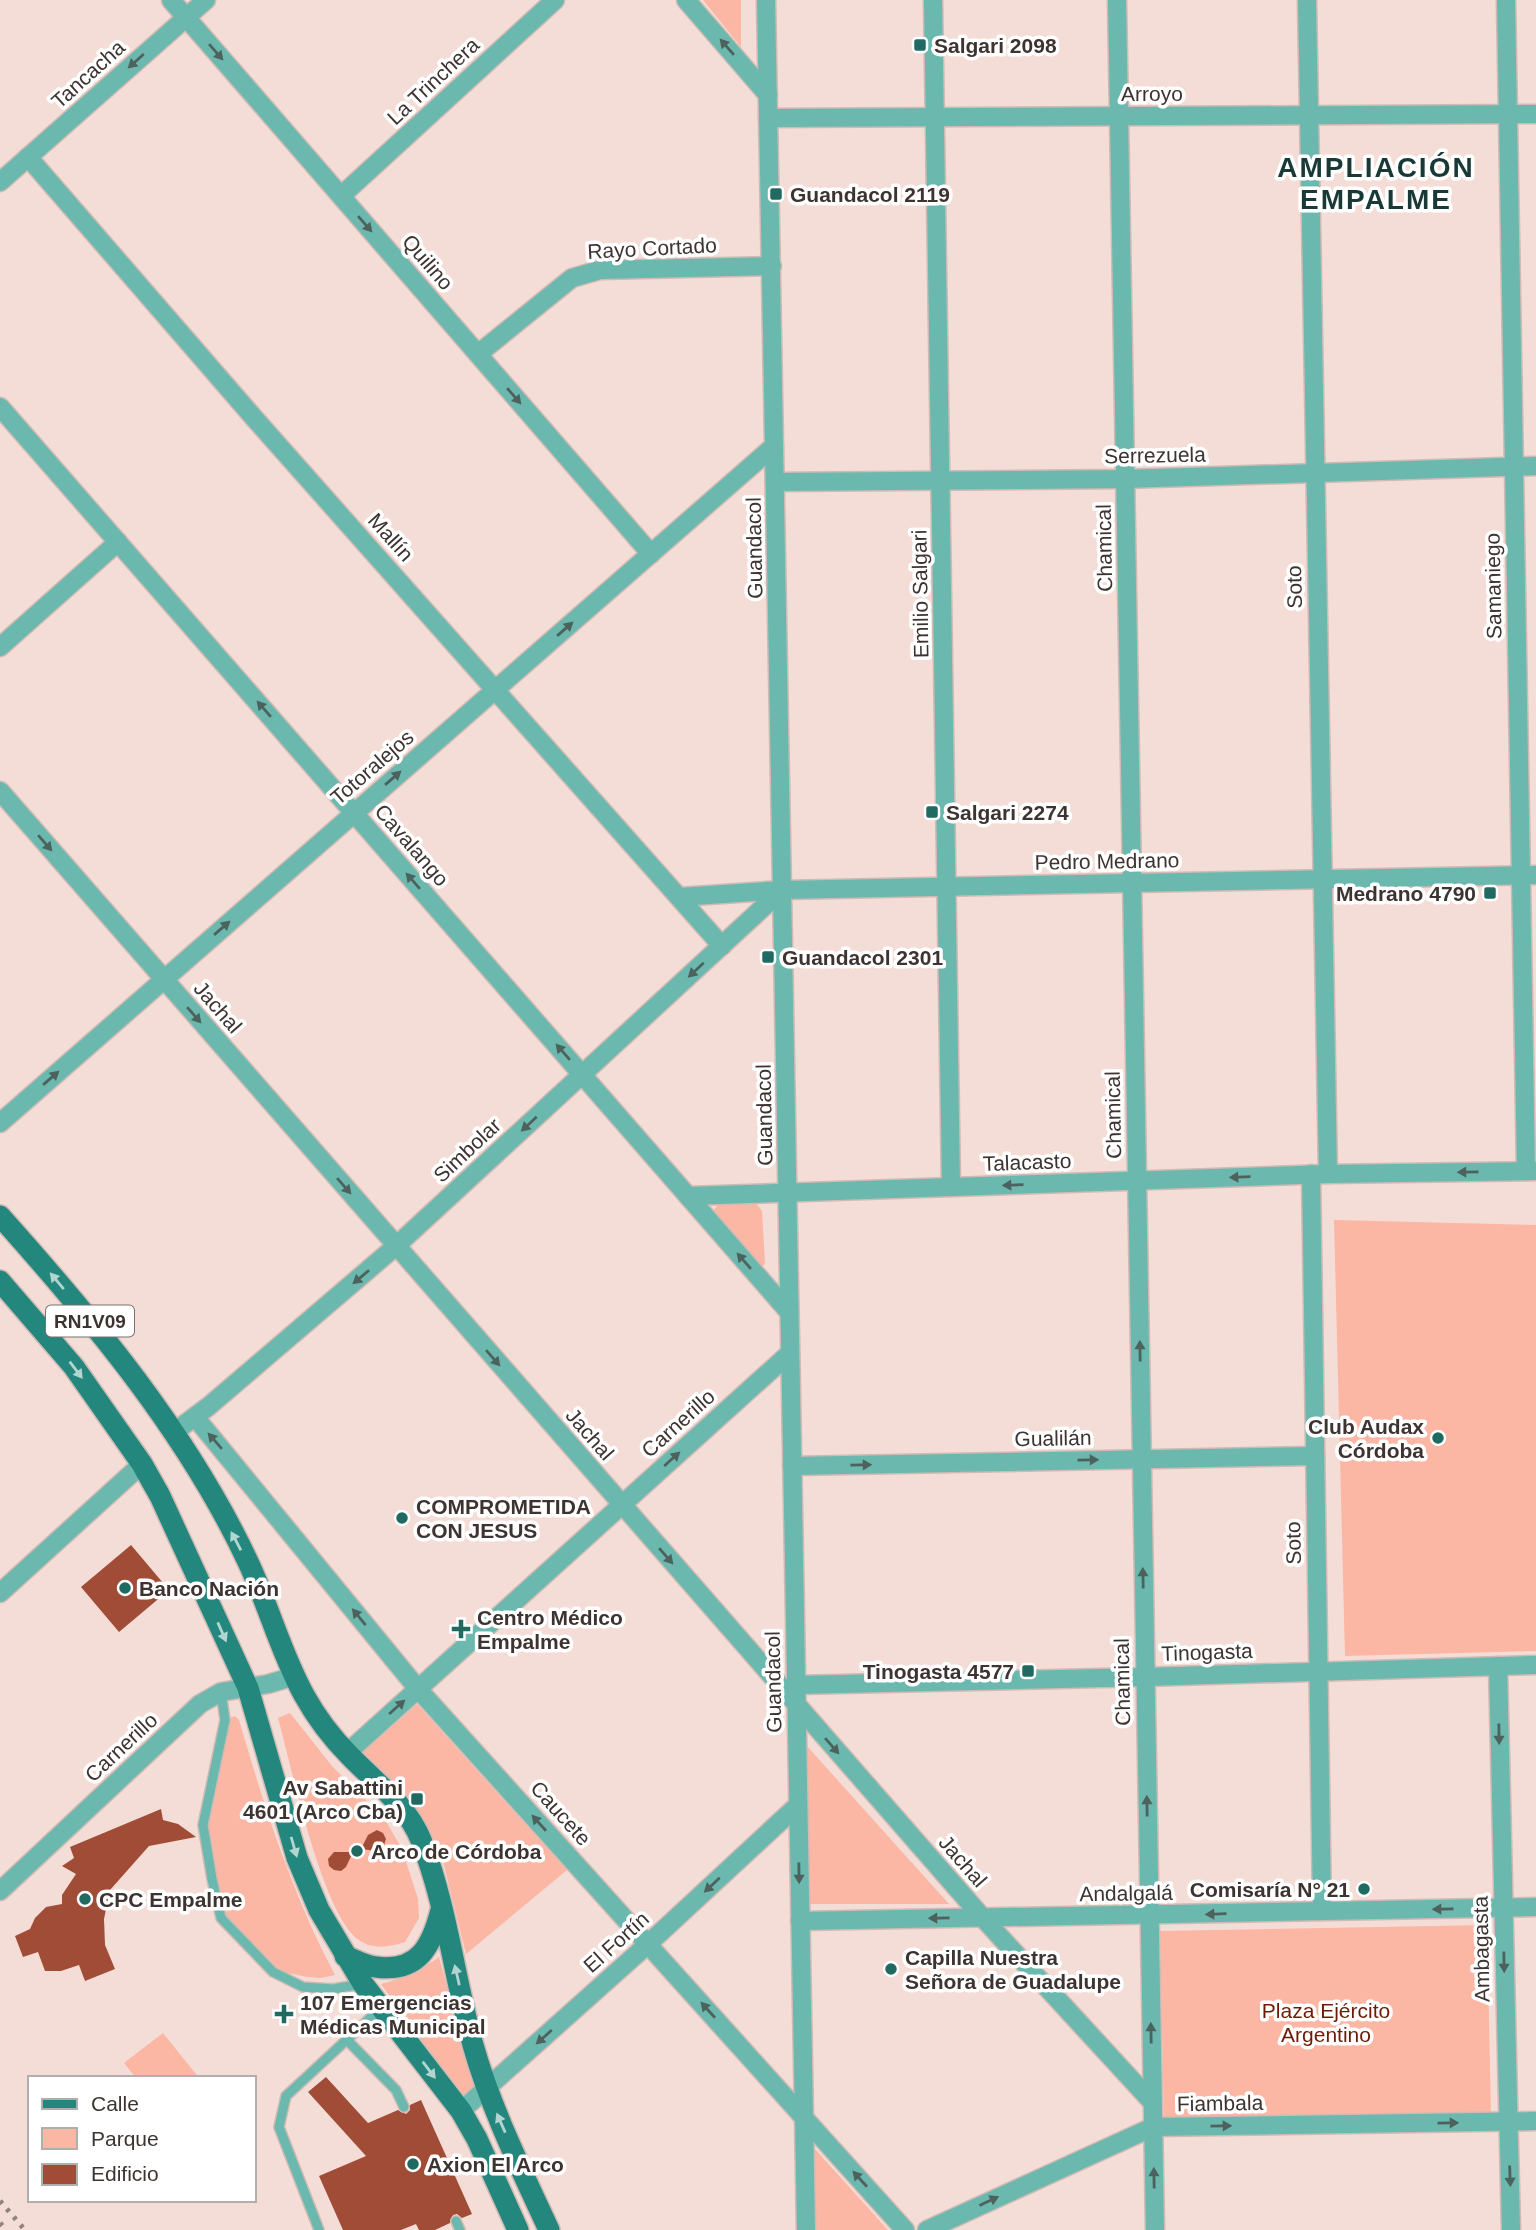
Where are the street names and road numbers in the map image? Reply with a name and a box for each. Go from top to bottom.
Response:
street label: La Trinchera [382,33,484,129]
street label: Tancacha [47,35,129,113]
street label: Arroyo [1121,82,1183,105]
street label: Quilino [398,230,458,294]
street label: Rayo Cortado [587,233,717,263]
street label: Serrezuela [1104,443,1206,467]
street label: Guandacol [742,497,766,599]
street label: Chamical [1092,504,1116,592]
street label: Mallín [364,508,418,566]
street label: Emilio Salgari [907,530,933,658]
street label: Samaniego [1481,533,1505,639]
street label: Soto [1282,565,1306,609]
street label: Totoralejos [326,725,418,809]
street label: Cavalango [370,800,454,890]
street label: Pedro Medrano [1034,848,1180,874]
street label: Jachal [189,977,247,1037]
street label: Guandacol [752,1064,776,1166]
street label: Chamical [1101,1071,1125,1159]
street label: Simbolar [429,1113,505,1187]
street label: Talacasto [982,1149,1072,1175]
road number: RN1V09 [46,1306,134,1336]
street label: Carnerillo [637,1384,719,1462]
street label: Jachal [561,1404,619,1464]
street label: Gualilán [1014,1426,1092,1450]
street label: Soto [1281,1521,1305,1565]
street label: Guandacol [761,1631,785,1733]
street label: Chamical [1110,1638,1134,1726]
street label: Tinogasta [1161,1639,1253,1665]
street label: Carnerillo [80,1708,162,1786]
street label: Caucete [526,1776,596,1850]
street label: Jachal [934,1831,992,1891]
street label: Andalgalá [1079,1881,1173,1905]
street label: Ambagasta [1469,1895,1493,2002]
street label: El Fortín [579,1907,653,1977]
street label: Fiambala [1177,2091,1264,2115]

